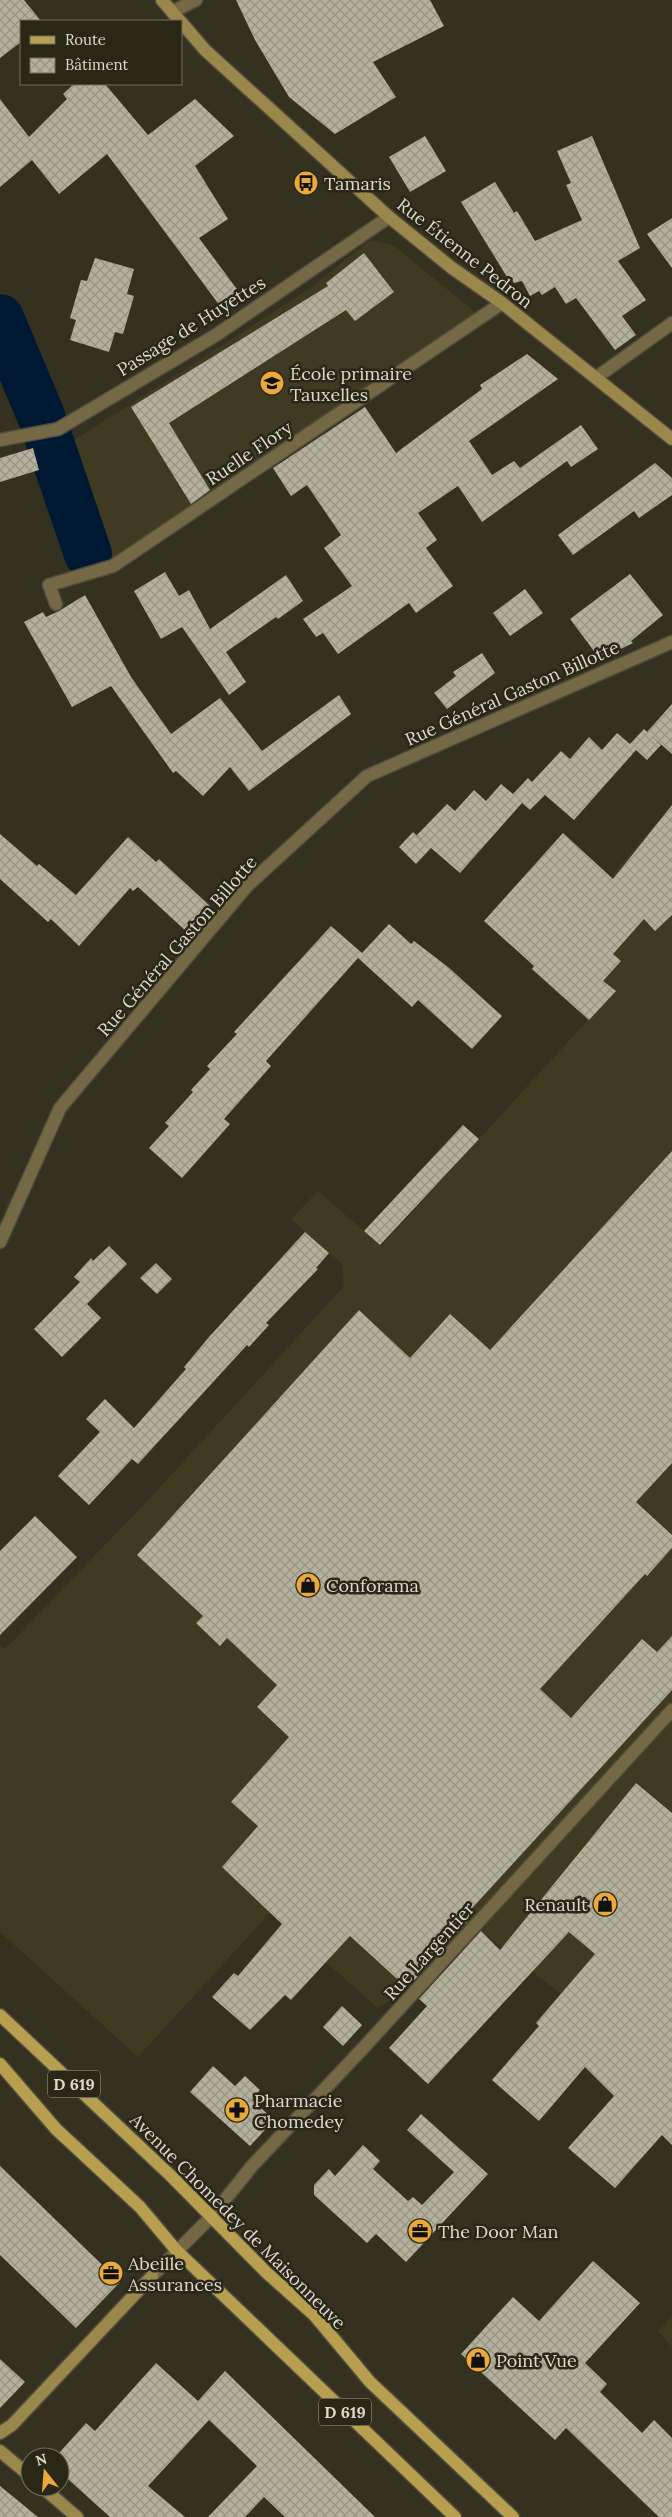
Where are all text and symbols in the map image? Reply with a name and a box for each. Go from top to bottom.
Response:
legend [20,20,182,85]
text: Route [65,30,106,49]
text: Bâtiment [65,55,128,74]
bus stop icon: Tamaris [293,170,319,196]
place label: Tamaris [324,172,391,195]
street label: Rue Étienne Pedron [393,193,538,313]
street label: Passage de Huyettes [112,271,270,381]
place label: École primaire Tauxelles [290,362,412,406]
school or university icon: École primaire Tauxelles [259,370,285,396]
street label: Ruelle Flory [202,416,297,490]
street label: Rue Général Gaston Billotte [401,635,623,751]
street label: Rue Général Gaston Billotte [92,851,262,1041]
shop icon: Conforama [295,1572,321,1598]
place label: Conforama [326,1574,419,1597]
shop icon: Renault [592,1891,618,1917]
place label: Renault [524,1893,588,1916]
street label: Rue Largentier [379,1897,479,2005]
road number: D 619 [48,2070,100,2098]
place label: Pharmacie Chomedey [254,2089,344,2133]
pharmacy icon: Pharmacie Chomedey [224,2097,250,2123]
street label: Avenue Chomedey de Maisonneuve [124,2107,351,2334]
office icon: The Door Man [407,2218,433,2244]
place label: The Door Man [438,2220,559,2243]
place label: Abeille Assurances [127,2252,222,2296]
office icon: Abeille Assurances [98,2260,124,2286]
shop icon: Point Vue [465,2347,491,2373]
place label: Point Vue [496,2349,577,2372]
road number: D 619 [319,2398,371,2426]
north arrow [20,2447,70,2497]
text: N [33,2449,49,2470]

